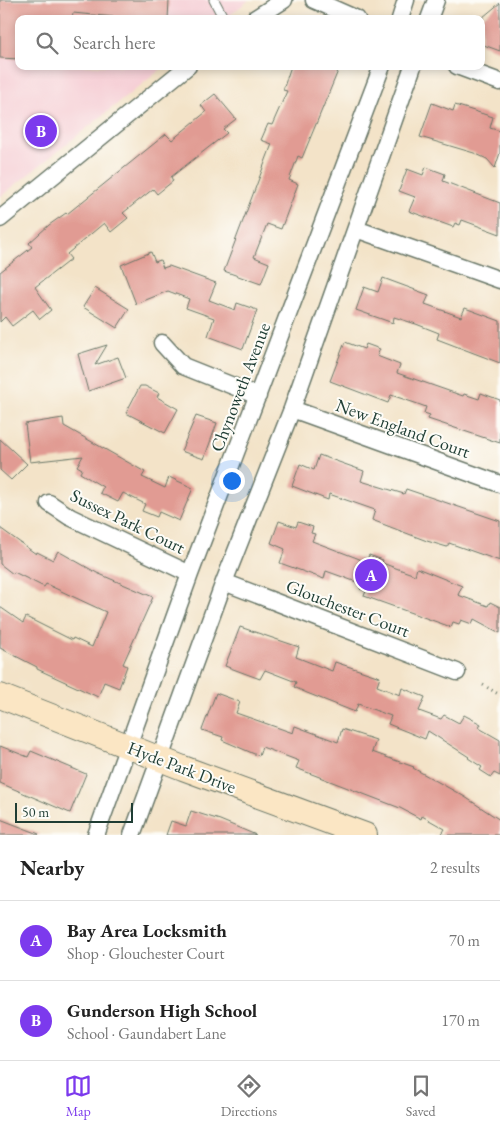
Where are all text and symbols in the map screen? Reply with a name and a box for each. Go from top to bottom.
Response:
search box [15,15,485,70]
icon: search [33,29,61,57]
text: Search here [73,30,155,55]
pin: B [25,112,57,150]
street label: Chynoweth Avenue [205,319,275,455]
street label: New England Court [333,393,474,463]
your location [219,468,245,494]
street label: Sussex Park Court [67,483,189,559]
pin: A [355,556,387,594]
street label: Glouchester Court [283,574,413,642]
street label: Hyde Park Drive [124,736,240,798]
scale bar [15,800,132,823]
text: 50 m [22,803,49,821]
text: Nearby [20,854,84,881]
text: 2 results [430,857,480,878]
text: Bay Area Locksmith [67,918,227,943]
text: A [30,930,42,951]
text: 70 m [449,930,480,951]
text: Shop · Glouchester Court [67,943,224,964]
text: Gunderson High School [67,998,257,1023]
text: B [31,1010,41,1031]
text: 170 m [441,1010,480,1031]
text: School · Gaundabert Lane [67,1023,226,1044]
tab: Map [64,1072,92,1120]
tab: Directions [221,1072,277,1120]
tab: Saved [406,1072,436,1120]

